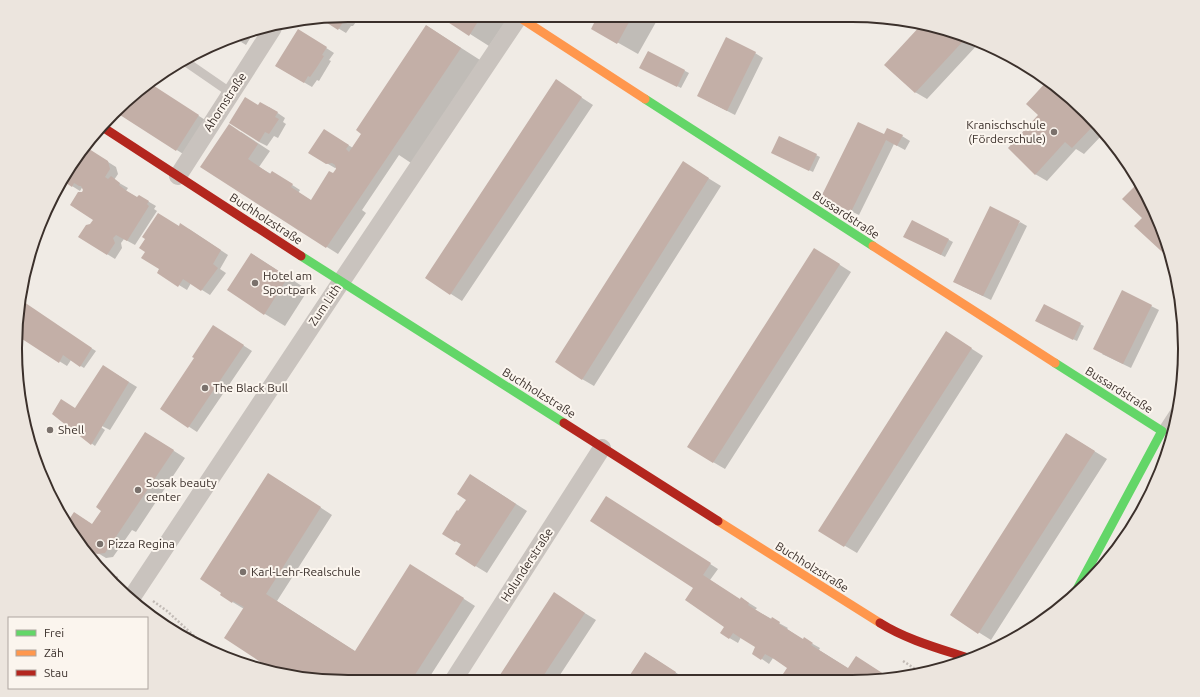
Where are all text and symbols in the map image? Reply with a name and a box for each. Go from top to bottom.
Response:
street label: Ahornstraße [201,70,248,134]
place label: Kranischschule (Förderschule) [966,118,1046,146]
marker: Kranischschule (Förderschule) [1049,127,1059,137]
street label: Bussardstraße [810,188,882,241]
street label: Buchholzstraße [228,190,305,247]
place label: Hotel am Sportpark [263,269,316,296]
marker: Hotel am Sportpark [250,278,260,288]
street label: Zum Lith [306,281,343,328]
street label: Bussardstraße [1083,364,1155,416]
street label: Buchholzstraße [500,365,578,420]
place label: The Black Bull [213,381,288,394]
marker: The Black Bull [200,383,210,393]
place label: Shell [58,423,84,436]
marker: Shell [45,425,55,435]
place label: Sosak beauty center [146,476,217,503]
marker: Sosak beauty center [133,485,143,495]
street label: Holunderstraße [498,526,555,604]
place label: Pizza Regina [108,537,175,550]
marker: Pizza Regina [95,539,105,549]
street label: Buchholzstraße [773,539,851,594]
place label: Karl-Lehr-Realschule [251,565,361,578]
marker: Karl-Lehr-Realschule [238,567,248,577]
legend [8,617,148,689]
text: Frei [44,626,64,639]
text: Zäh [44,646,64,659]
text: Stau [44,666,68,679]

